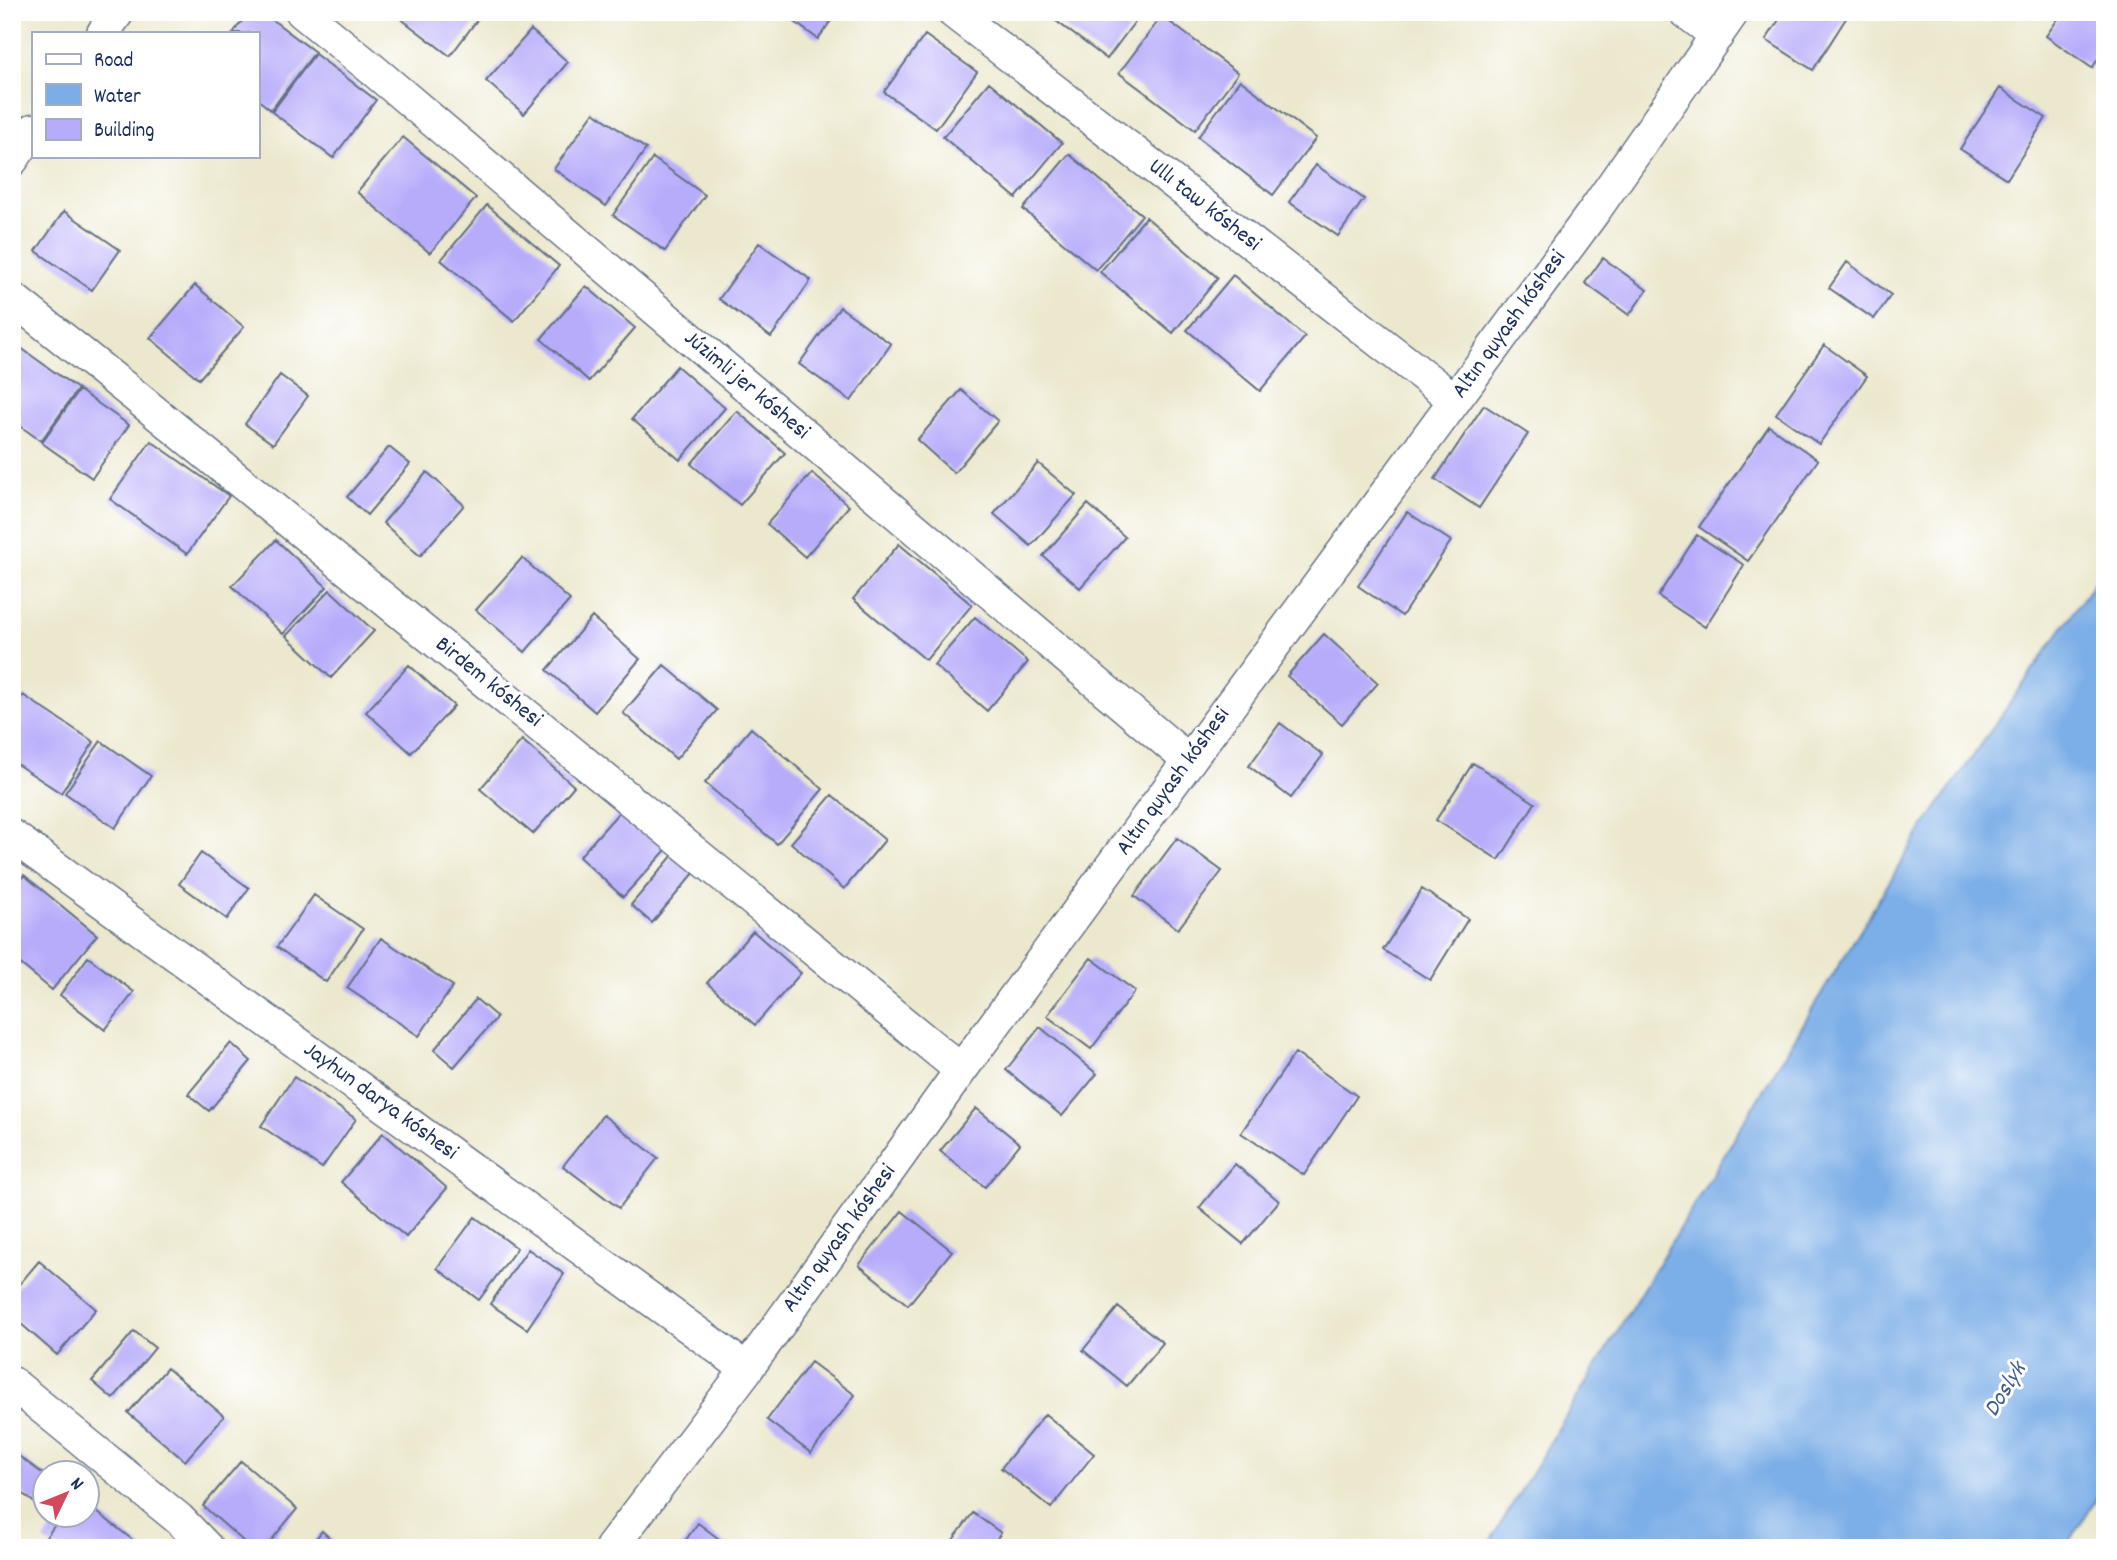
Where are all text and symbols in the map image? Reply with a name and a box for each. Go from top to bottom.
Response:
legend [32,32,259,158]
text: Road [94,47,133,77]
text: Water [94,83,141,113]
text: Building [94,117,154,147]
street label: Ullı taw kóshesi [1141,152,1267,260]
street label: Altın quyash kóshesi [1445,244,1575,406]
street label: Júzimli jer kóshesi [676,323,816,449]
street label: Birdem kóshesi [427,629,549,737]
street label: Altın quyash kóshesi [1109,701,1239,863]
street label: Jayhun darya kóshesi [296,1035,464,1169]
street label: Altın quyash kóshesi [775,1158,905,1320]
water label: Doslyk [1976,1354,2037,1424]
north arrow [32,1458,102,1528]
text: N [63,1472,89,1497]

